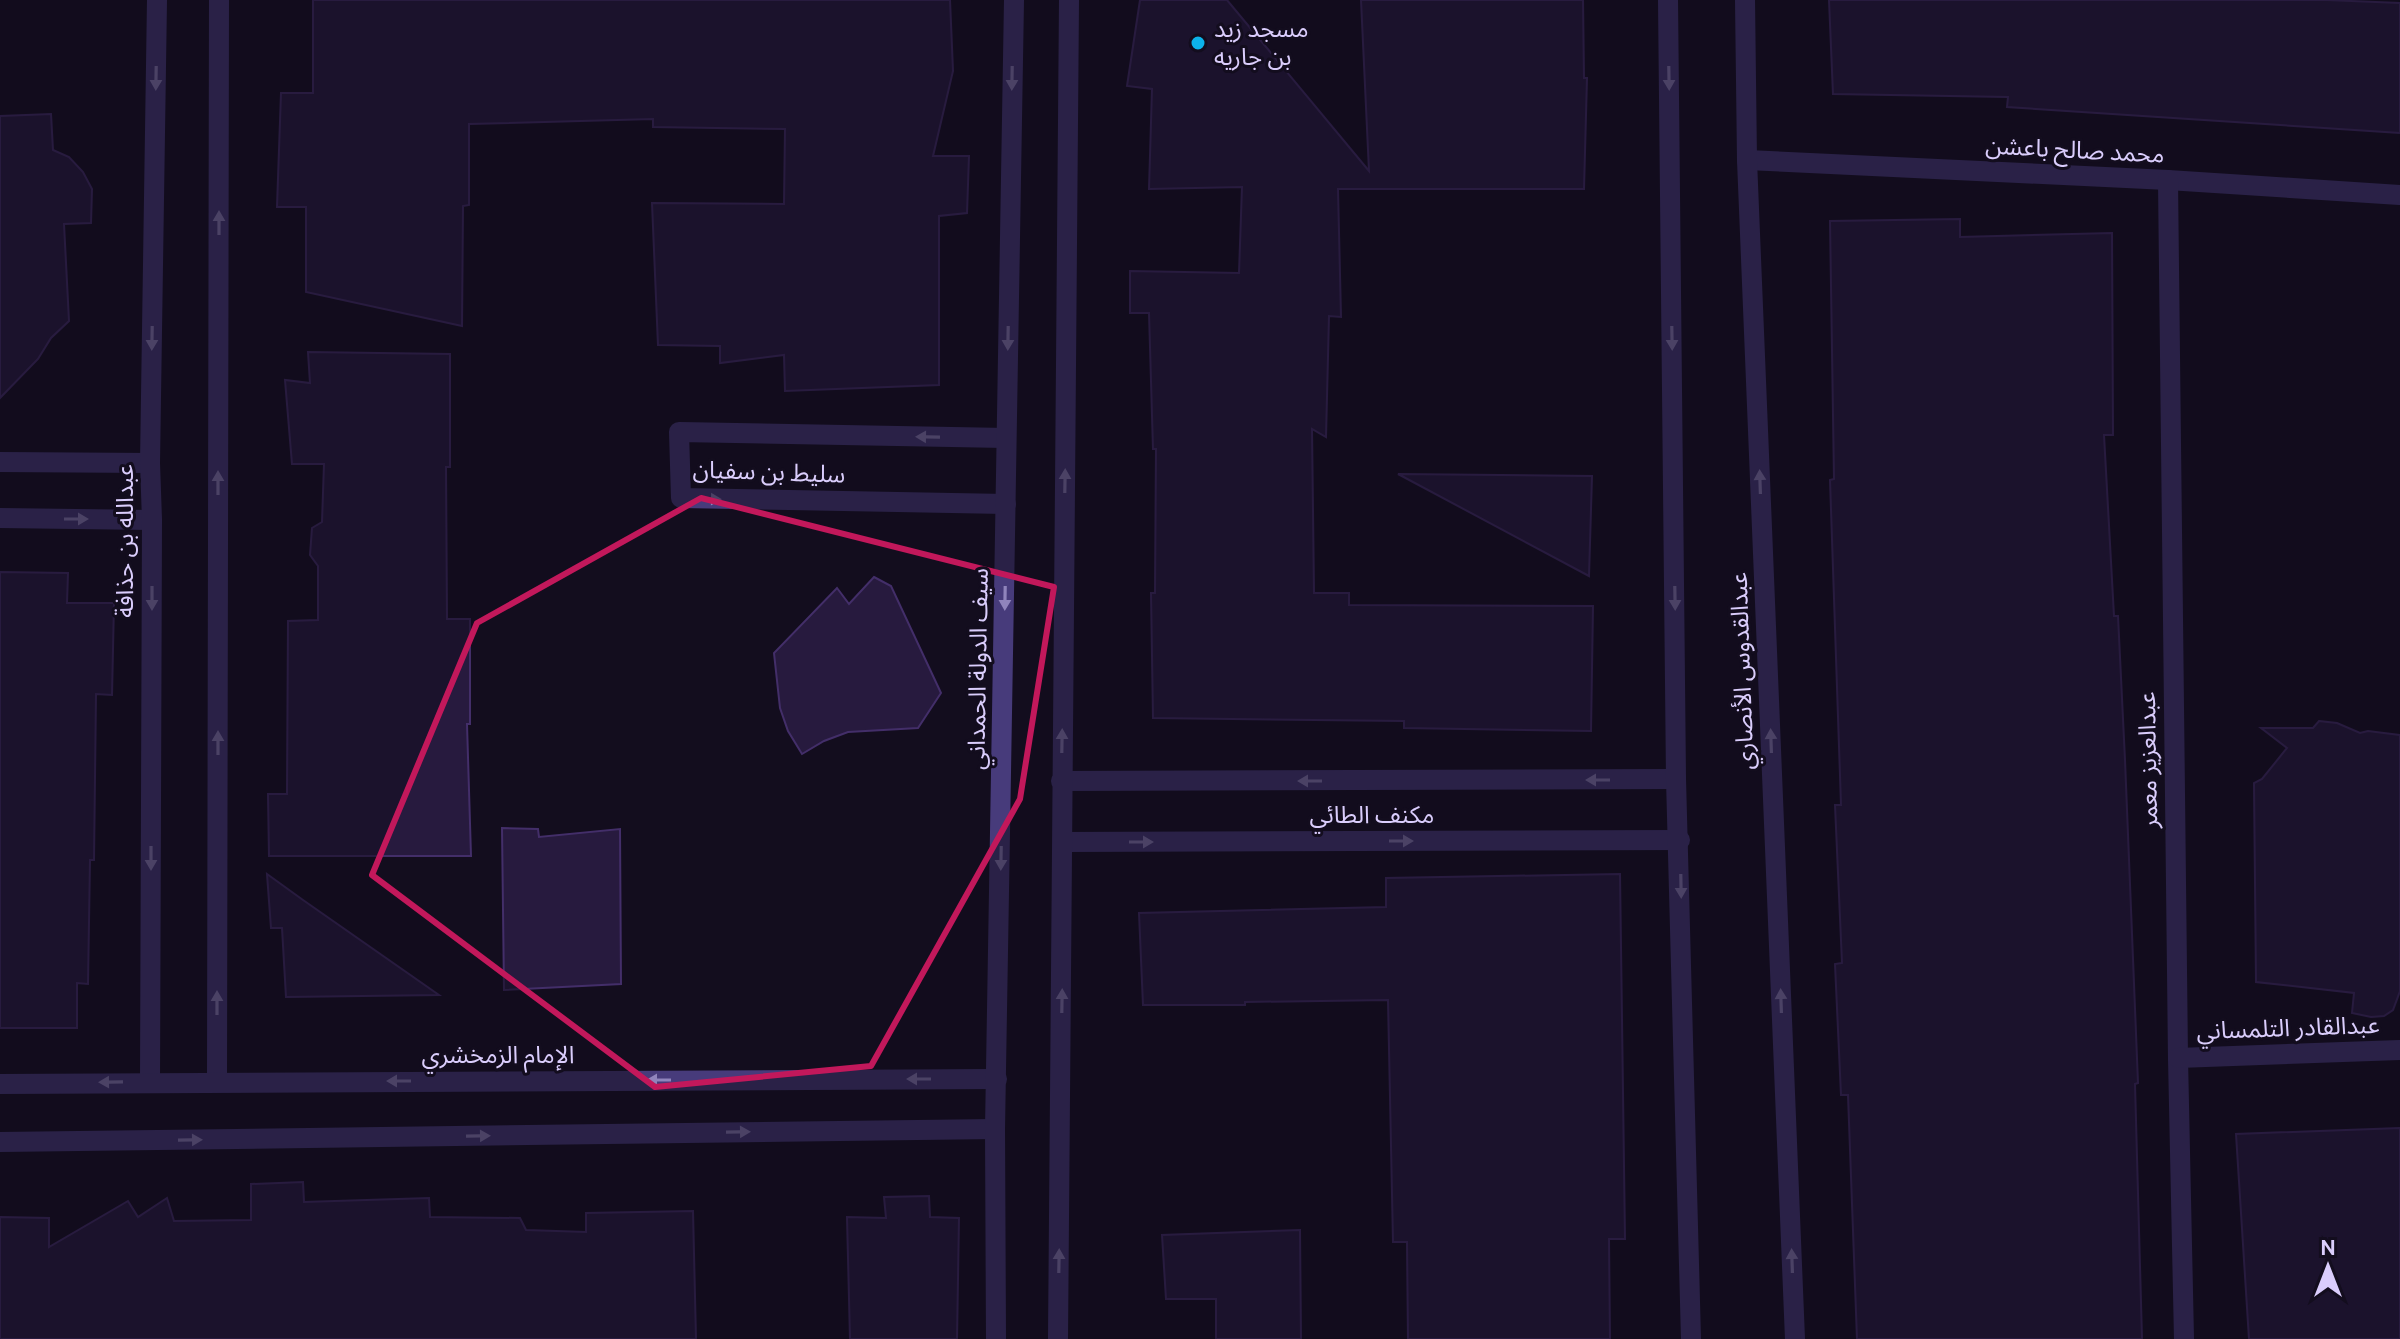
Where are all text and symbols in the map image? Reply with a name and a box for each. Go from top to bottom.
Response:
place label: مسجد زيد بن جاريه [1214,14,1309,71]
marker: مسجد زيد بن جاريه [1189,34,1207,52]
one-way arrow [150,66,162,91]
one-way arrow [1006,66,1018,91]
one-way arrow [1663,66,1675,91]
street label: محمد صالح باعشن [1985,130,2165,172]
one-way arrow [213,210,225,235]
one-way arrow [146,326,158,351]
one-way arrow [1002,326,1014,351]
one-way arrow [1666,326,1678,351]
one-way arrow [915,430,940,443]
street label: سليط بن سفيان [692,454,846,489]
street label: عبدالله بن حذافة [110,464,139,618]
one-way arrow [1058,468,1071,493]
one-way arrow [1753,469,1766,494]
one-way arrow [212,470,224,495]
one-way arrow [697,492,722,505]
one-way arrow [64,513,89,525]
street label: سيف الدولة الحمداني [961,568,998,770]
street label: عبدالقدوس الأنصاري [1724,572,1764,770]
one-way arrow [146,586,158,611]
one-way arrow [999,586,1011,611]
one-way arrow [1668,586,1681,611]
street label: عبدالعزيز معمر [2132,691,2163,830]
one-way arrow [1056,728,1068,753]
one-way arrow [1764,728,1777,754]
one-way arrow [212,730,224,755]
one-way arrow [1585,774,1610,786]
one-way arrow [1297,775,1322,787]
street label: مكنف الطائي [1310,800,1434,834]
one-way arrow [1389,835,1414,847]
one-way arrow [1129,836,1154,848]
one-way arrow [145,846,157,871]
one-way arrow [994,846,1007,871]
one-way arrow [1674,874,1687,899]
one-way arrow [1056,988,1068,1013]
one-way arrow [1774,988,1787,1013]
one-way arrow [211,990,223,1015]
street label: عبدالقادر التلمساني [2196,1010,2380,1050]
street label: الإمام الزمخشري [422,1040,574,1074]
one-way arrow [906,1073,931,1085]
one-way arrow [646,1074,671,1086]
one-way arrow [386,1075,411,1087]
one-way arrow [98,1076,123,1088]
one-way arrow [726,1126,751,1138]
one-way arrow [466,1130,491,1142]
one-way arrow [178,1134,203,1146]
north arrow [2288,1227,2368,1307]
text: N [2320,1234,2336,1261]
one-way arrow [1053,1248,1065,1273]
one-way arrow [1785,1248,1798,1273]

